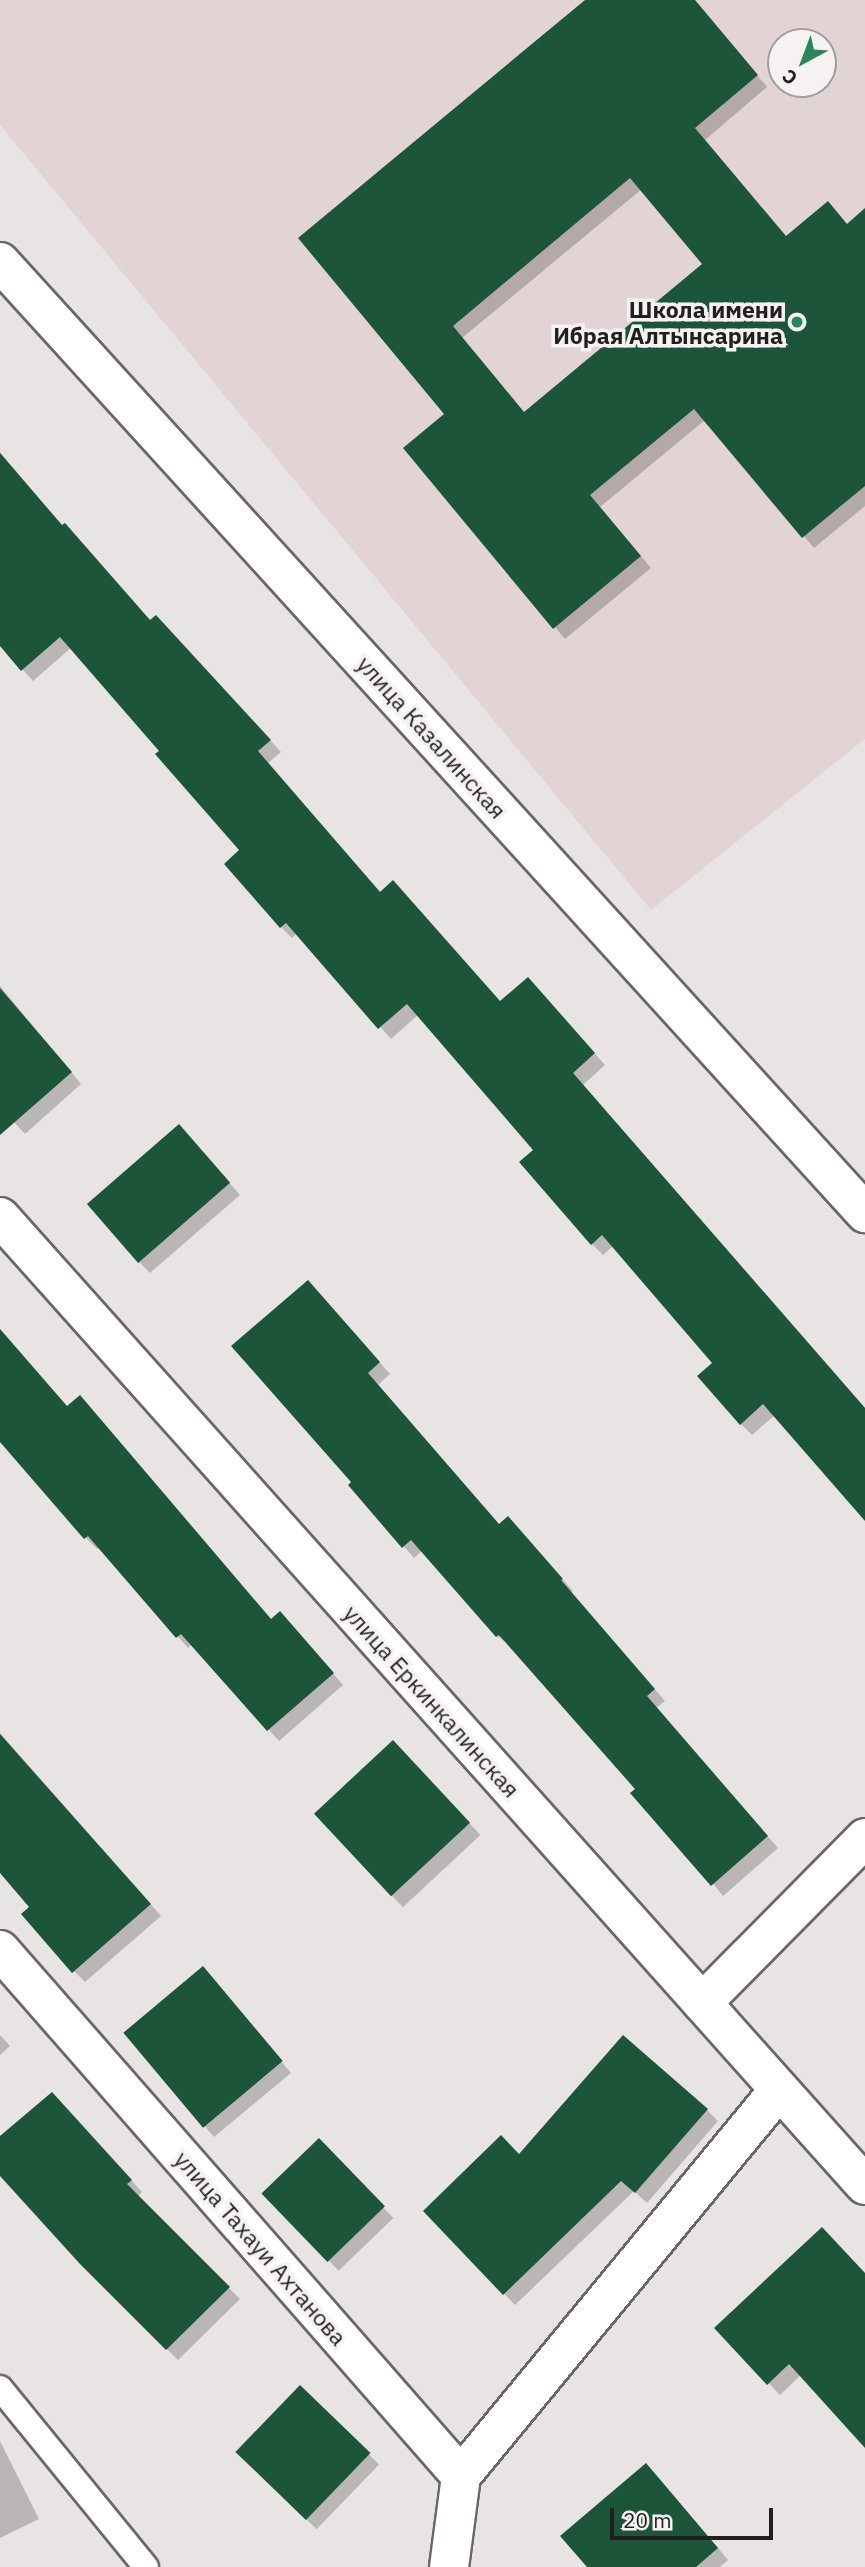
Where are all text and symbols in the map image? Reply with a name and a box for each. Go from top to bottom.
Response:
north arrow [767,28,837,98]
text: С [777,64,802,90]
place label: Школа имени Ибрая Алтынсарина [553,295,783,349]
marker: Школа имени Ибрая Алтынсарина [789,314,805,330]
street label: улица Казалинская [352,650,512,824]
street label: улица Еркинкалинская [338,1599,526,1803]
street label: улица Тахауи Ахтанова [169,2145,353,2351]
scale bar [613,2494,776,2538]
text: 20 m [623,2506,672,2534]

